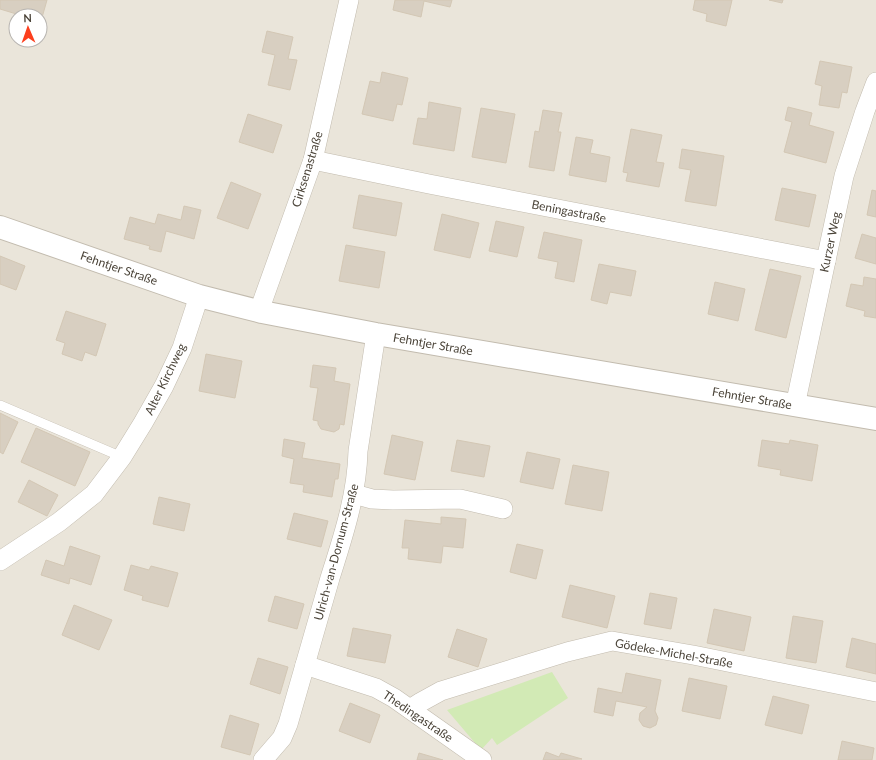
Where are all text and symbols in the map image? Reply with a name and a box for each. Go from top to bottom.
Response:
north arrow [8,8,48,48]
text: N [23,11,32,24]
street label: Cirksenastraße [288,129,326,209]
street label: Beningastraße [531,196,607,226]
street label: Kurzer Weg [816,210,844,274]
street label: Fehntjer Straße [78,248,160,288]
street label: Fehntjer Straße [392,330,474,358]
street label: Alter Kirchweg [141,341,189,417]
street label: Fehntjer Straße [711,384,793,412]
street label: Ulrich-van-Dornum-Straße [311,482,361,622]
street label: Gödeke-Michel-Straße [614,635,734,671]
street label: Thedingastraße [380,687,456,745]

